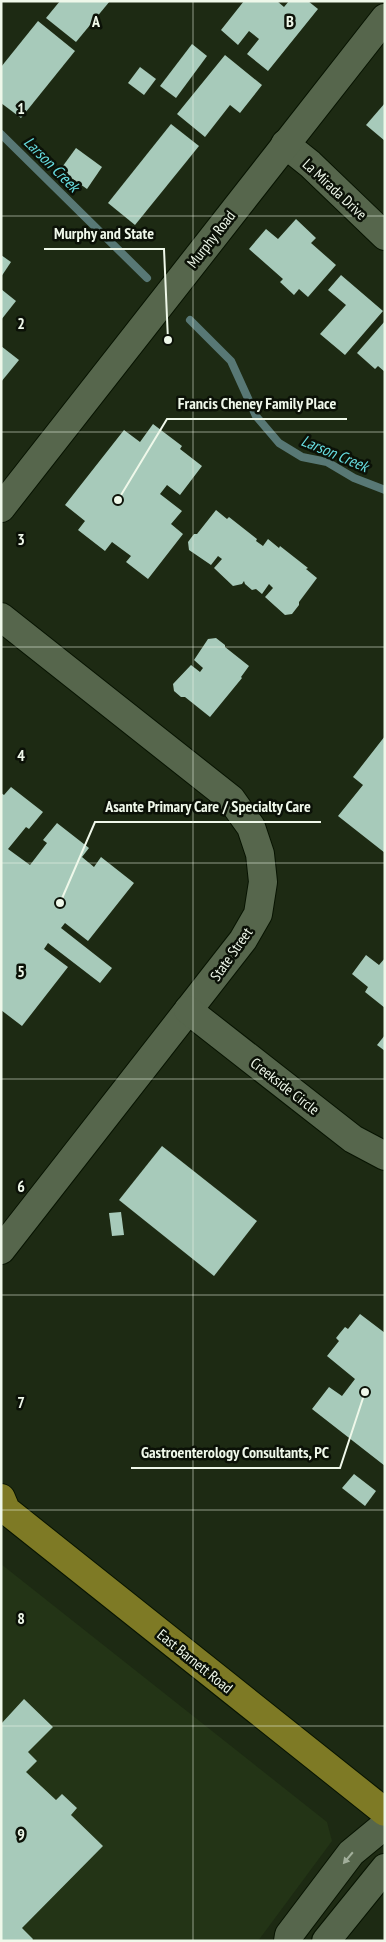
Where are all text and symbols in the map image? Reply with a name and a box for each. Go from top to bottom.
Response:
text: A [91,11,101,31]
text: B [286,11,294,31]
text: 1 [17,98,25,118]
water label: Larson Creek [20,132,85,197]
street label: La Mirada Drive [299,154,371,224]
street label: Murphy Road [183,207,239,271]
callout: Murphy and State [44,218,164,249]
text: Murphy and State [54,223,154,243]
text: 2 [17,313,25,333]
callout: Francis Cheney Family Place [167,388,347,419]
text: Francis Cheney Family Place [178,393,336,413]
water label: Larson Creek [299,430,373,477]
text: 3 [17,529,25,549]
text: 4 [17,745,25,765]
callout: Asante Primary Care / Specialty Care [95,791,321,822]
text: Asante Primary Care / Specialty Care [104,796,311,816]
street label: State Street [206,924,256,984]
text: 5 [17,961,25,981]
street label: Creekside Circle [247,1053,323,1119]
text: 6 [17,1176,25,1196]
text: 7 [17,1392,25,1412]
callout: Gastroenterology Consultants, PC [131,1437,340,1468]
text: Gastroenterology Consultants, PC [141,1442,330,1462]
text: 8 [17,1608,25,1628]
street label: East Barnett Road [153,1625,237,1697]
text: 9 [17,1824,25,1844]
one-way arrow [343,1851,354,1864]

